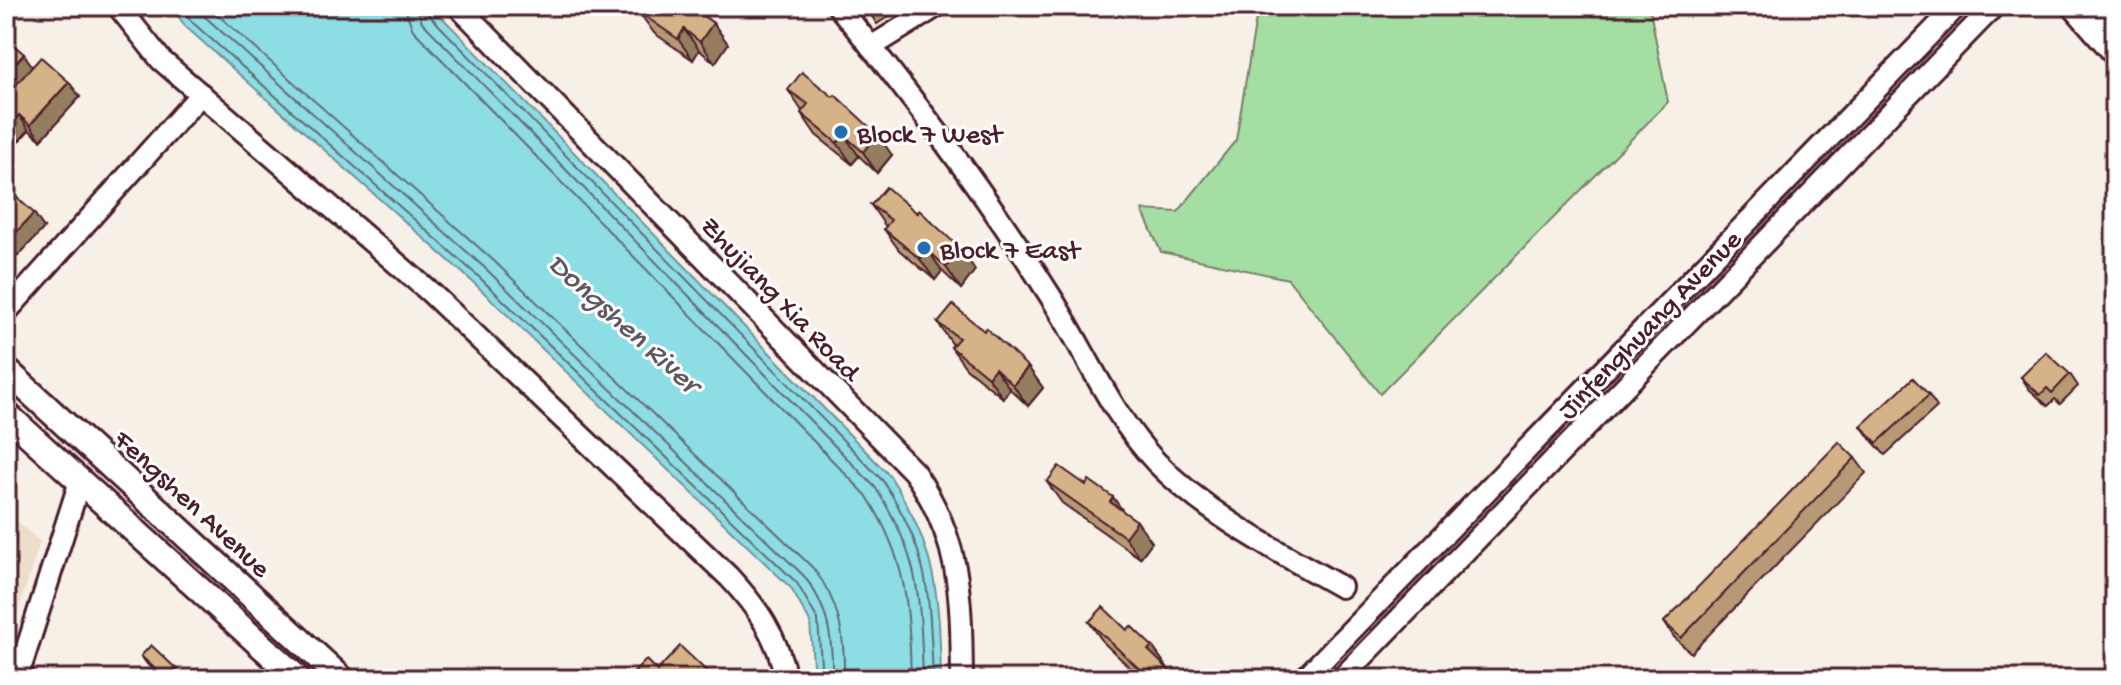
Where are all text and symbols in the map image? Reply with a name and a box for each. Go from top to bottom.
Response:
place label: Block 7 West [856,120,1004,153]
marker: Block 7 West [832,123,850,141]
street label: Zhujiang Xia Road [692,211,868,391]
street label: Jinfenghuang Avenue [1552,224,1750,428]
place label: Block 7 East [939,236,1082,269]
marker: Block 7 East [915,239,933,257]
water label: Dongshen River [539,248,709,406]
street label: Fengshen Avenue [105,424,276,587]

